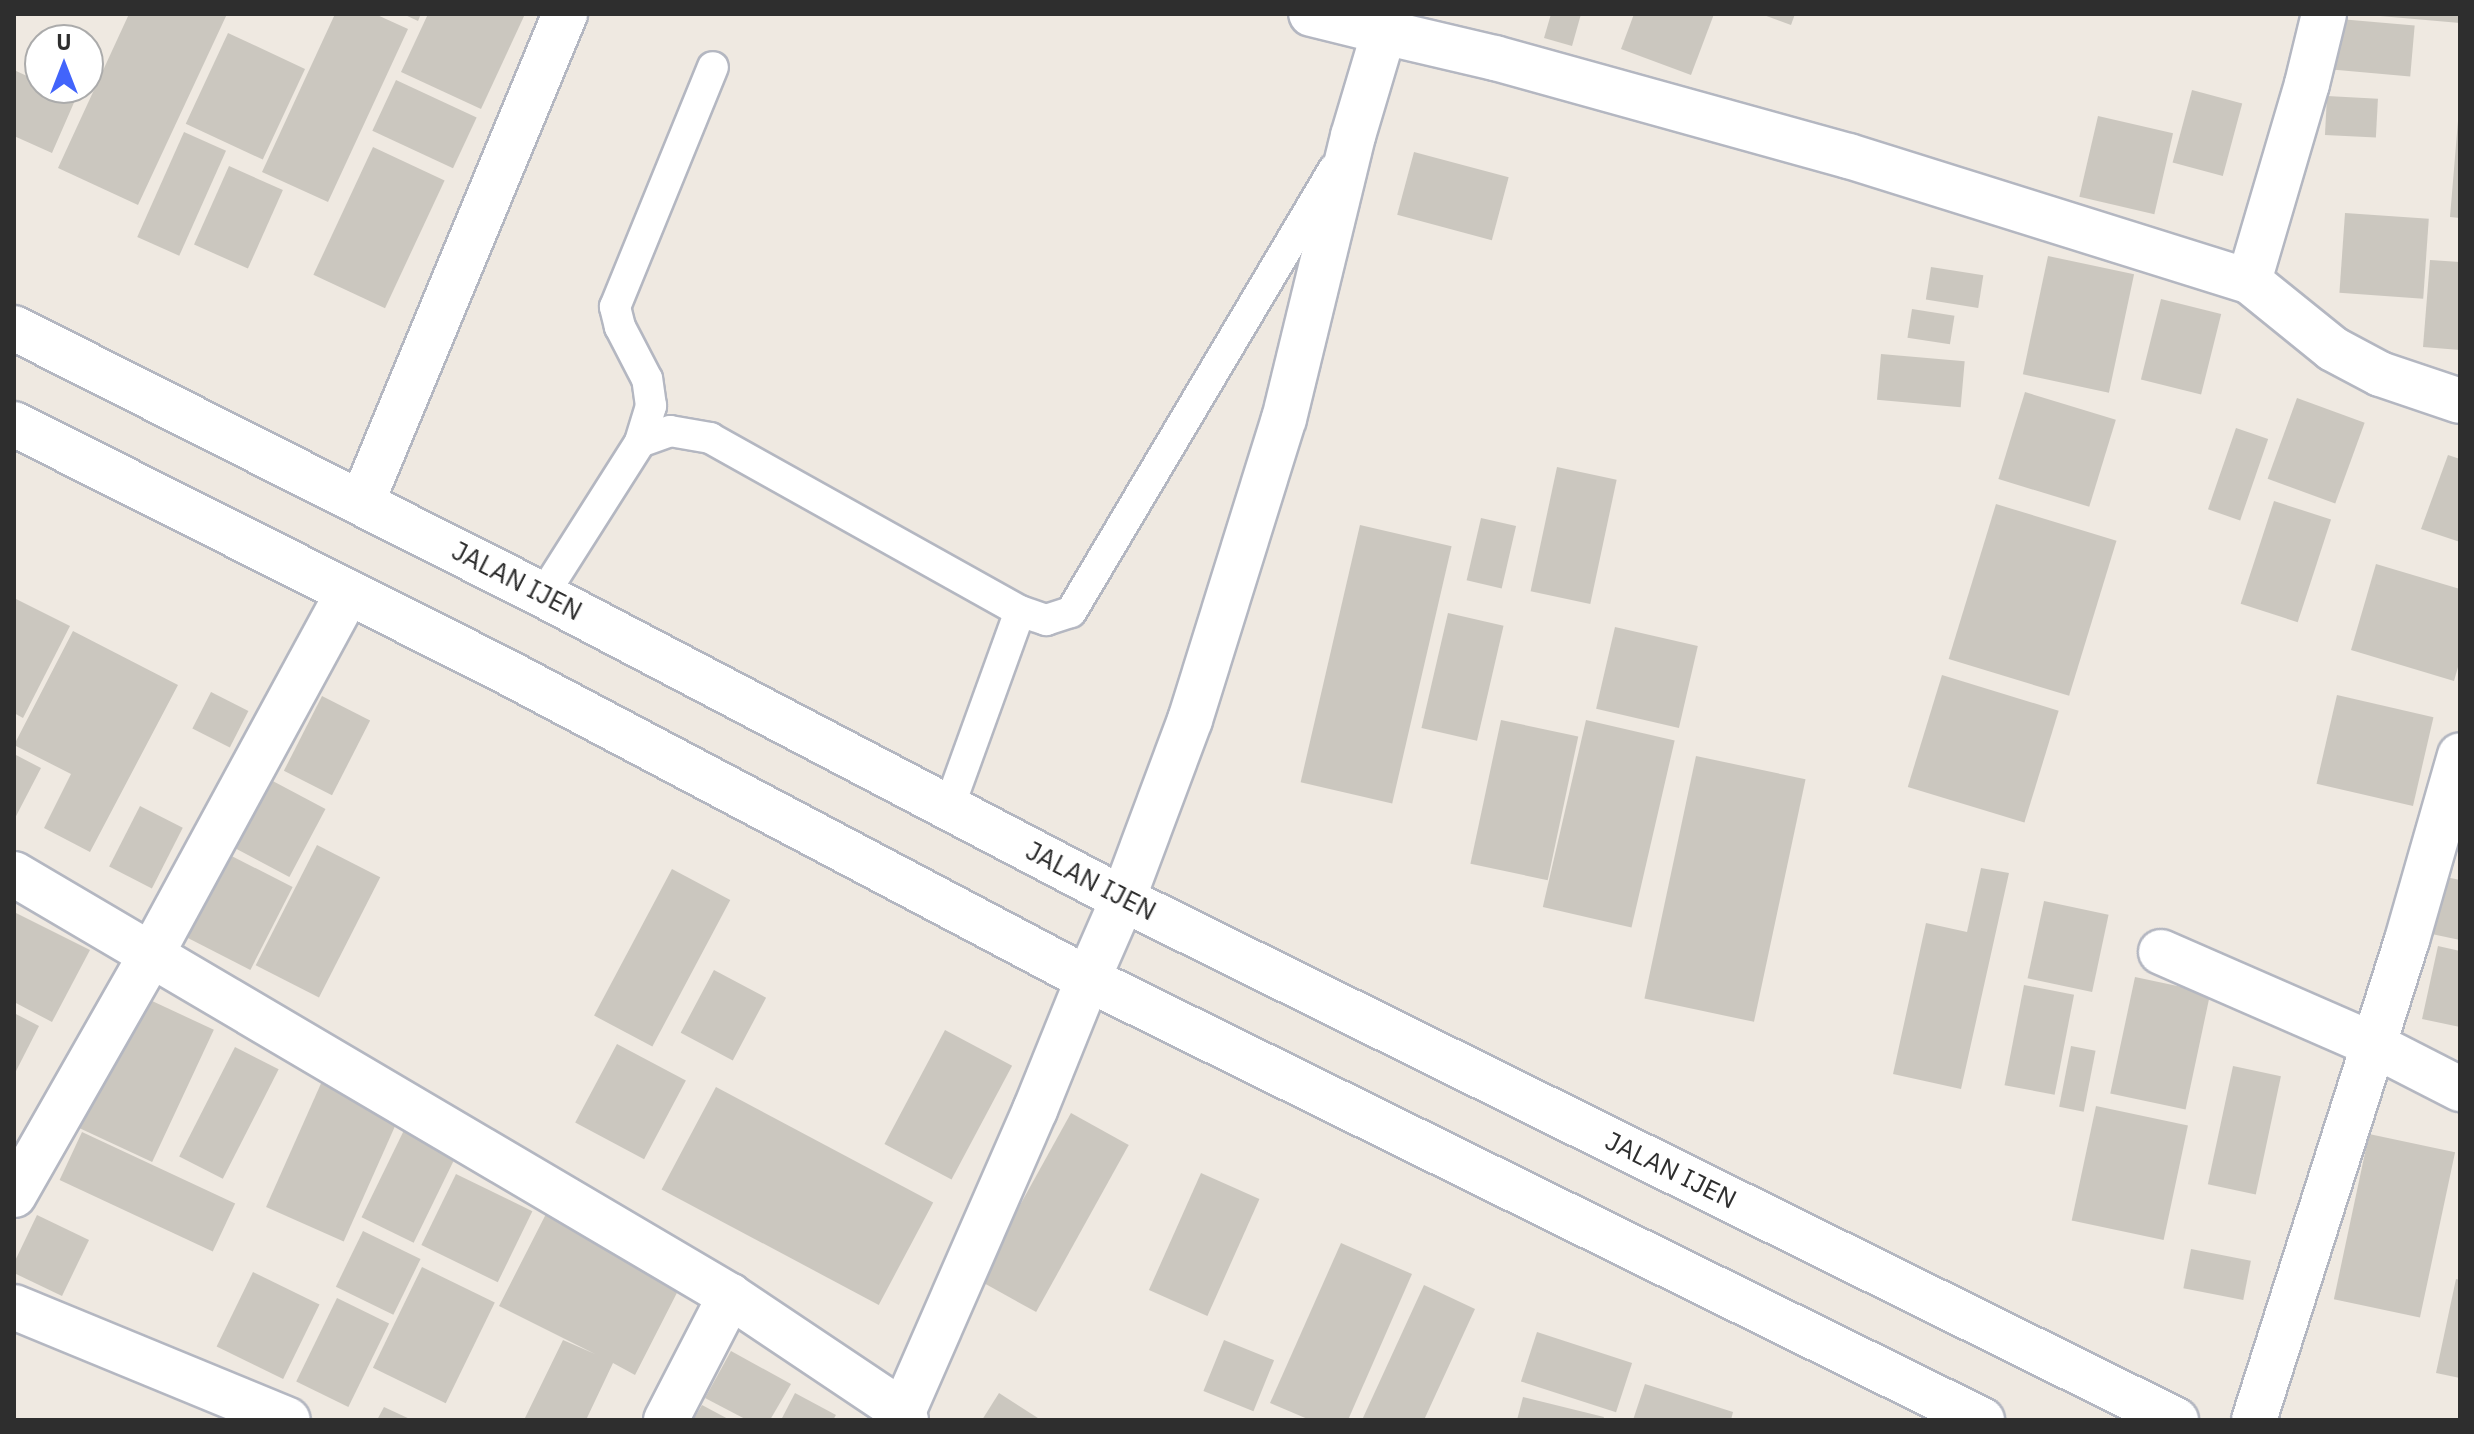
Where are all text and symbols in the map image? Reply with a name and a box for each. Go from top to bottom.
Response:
north arrow [24,24,104,104]
text: U [56,27,72,56]
street label: JALAN IJEN [447,535,587,627]
street label: JALAN IJEN [1021,835,1161,927]
street label: JALAN IJEN [1600,1125,1742,1215]

